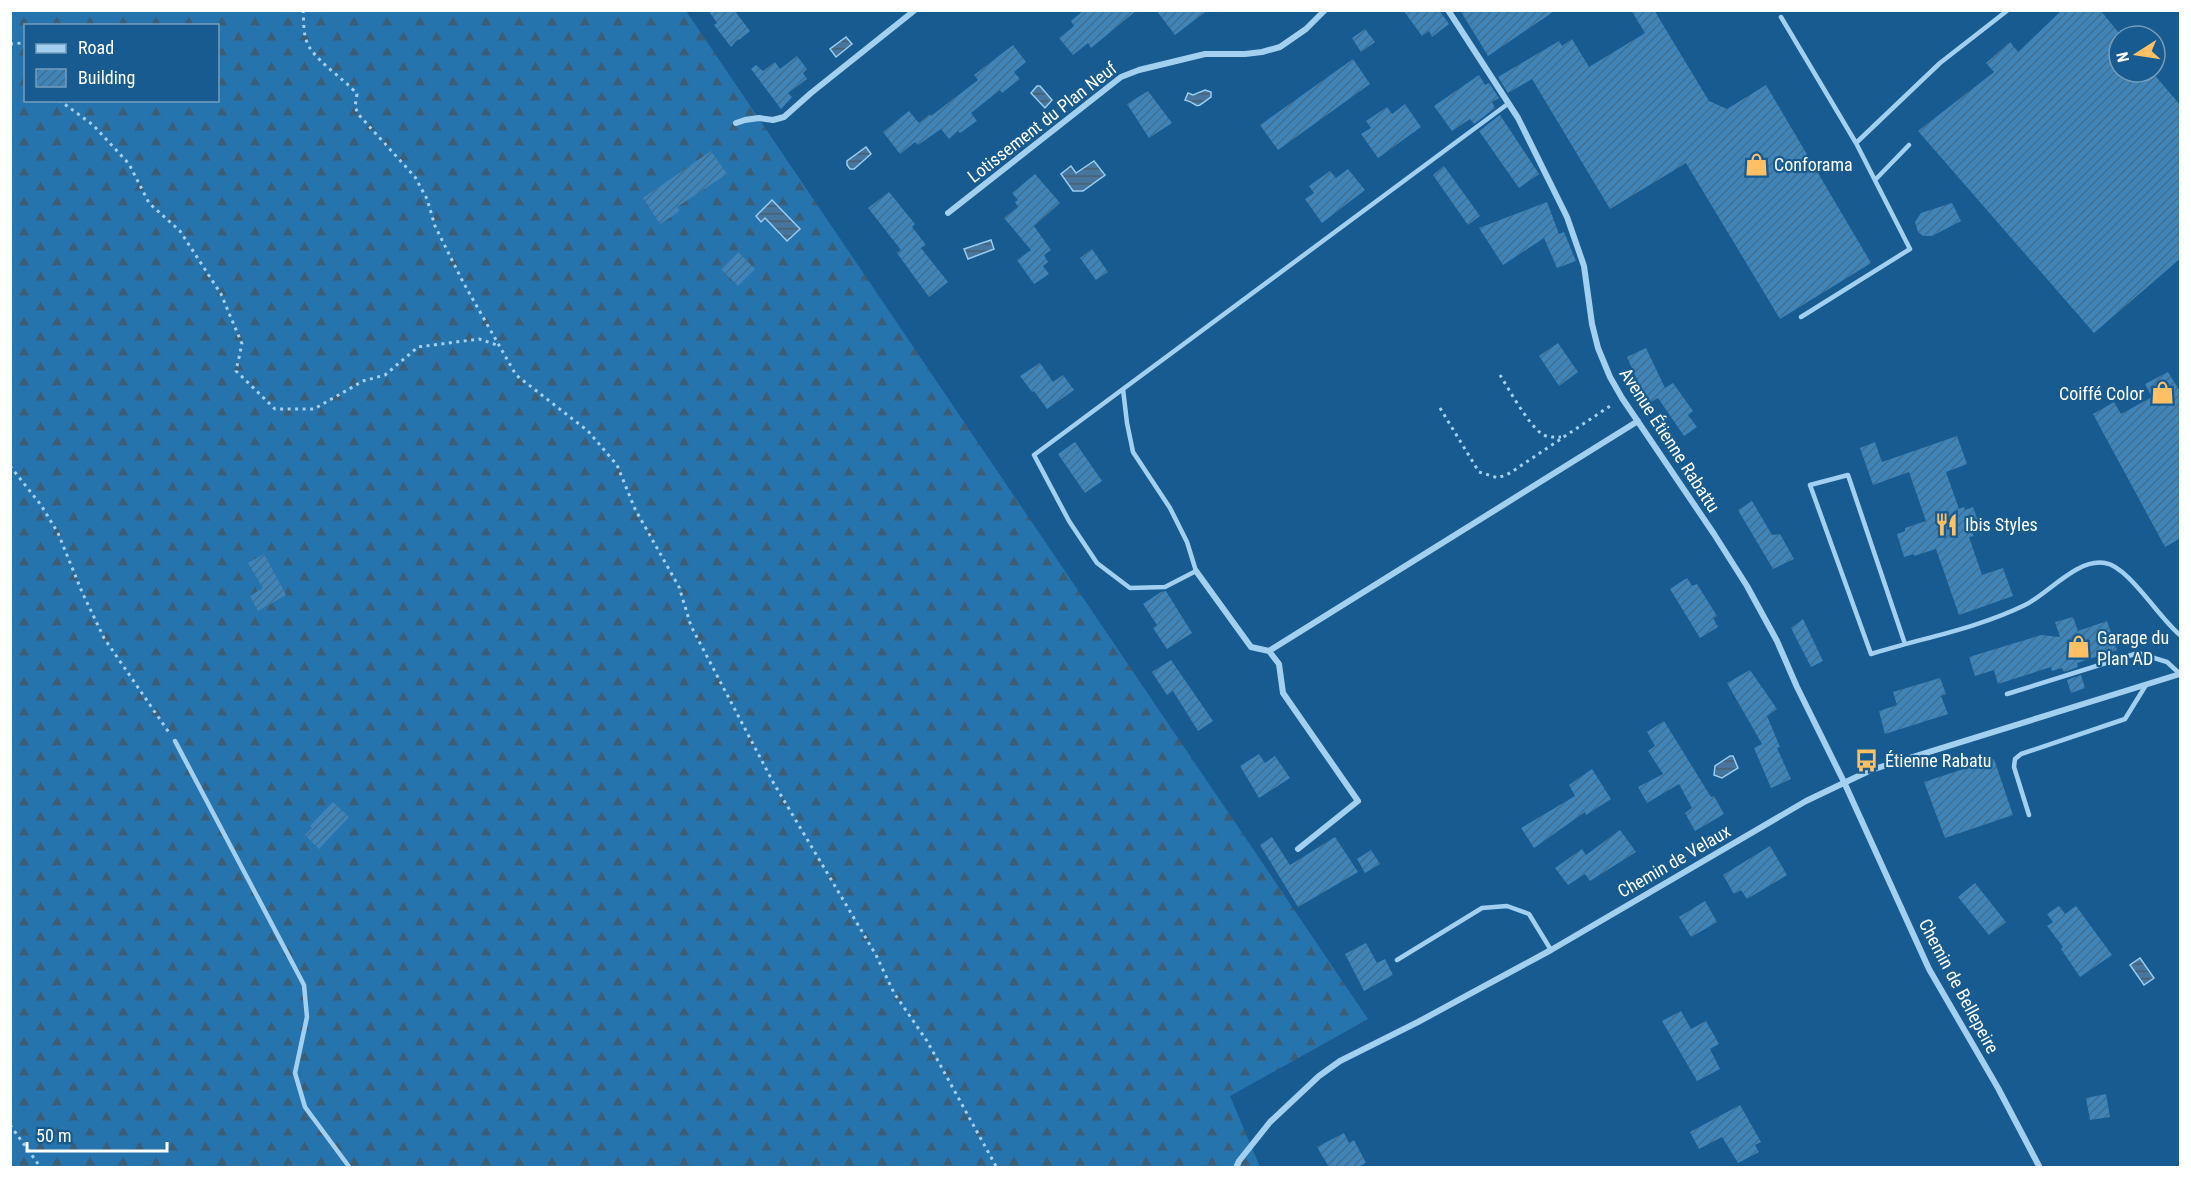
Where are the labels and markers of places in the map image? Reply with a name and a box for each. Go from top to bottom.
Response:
shop icon: Conforama [1743,151,1769,177]
place label: Conforama [1774,154,1853,175]
shop icon: Coiffé Color [2149,380,2175,406]
place label: Coiffé Color [2059,383,2145,404]
restaurant icon: Ibis Styles [1934,511,1960,537]
place label: Ibis Styles [1965,514,2038,535]
place label: Garage du Plan AD [2097,627,2169,669]
shop icon: Garage du Plan AD [2066,634,2092,660]
bus stop icon: Étienne Rabatu [1854,747,1880,773]
place label: Étienne Rabatu [1885,750,1992,771]

